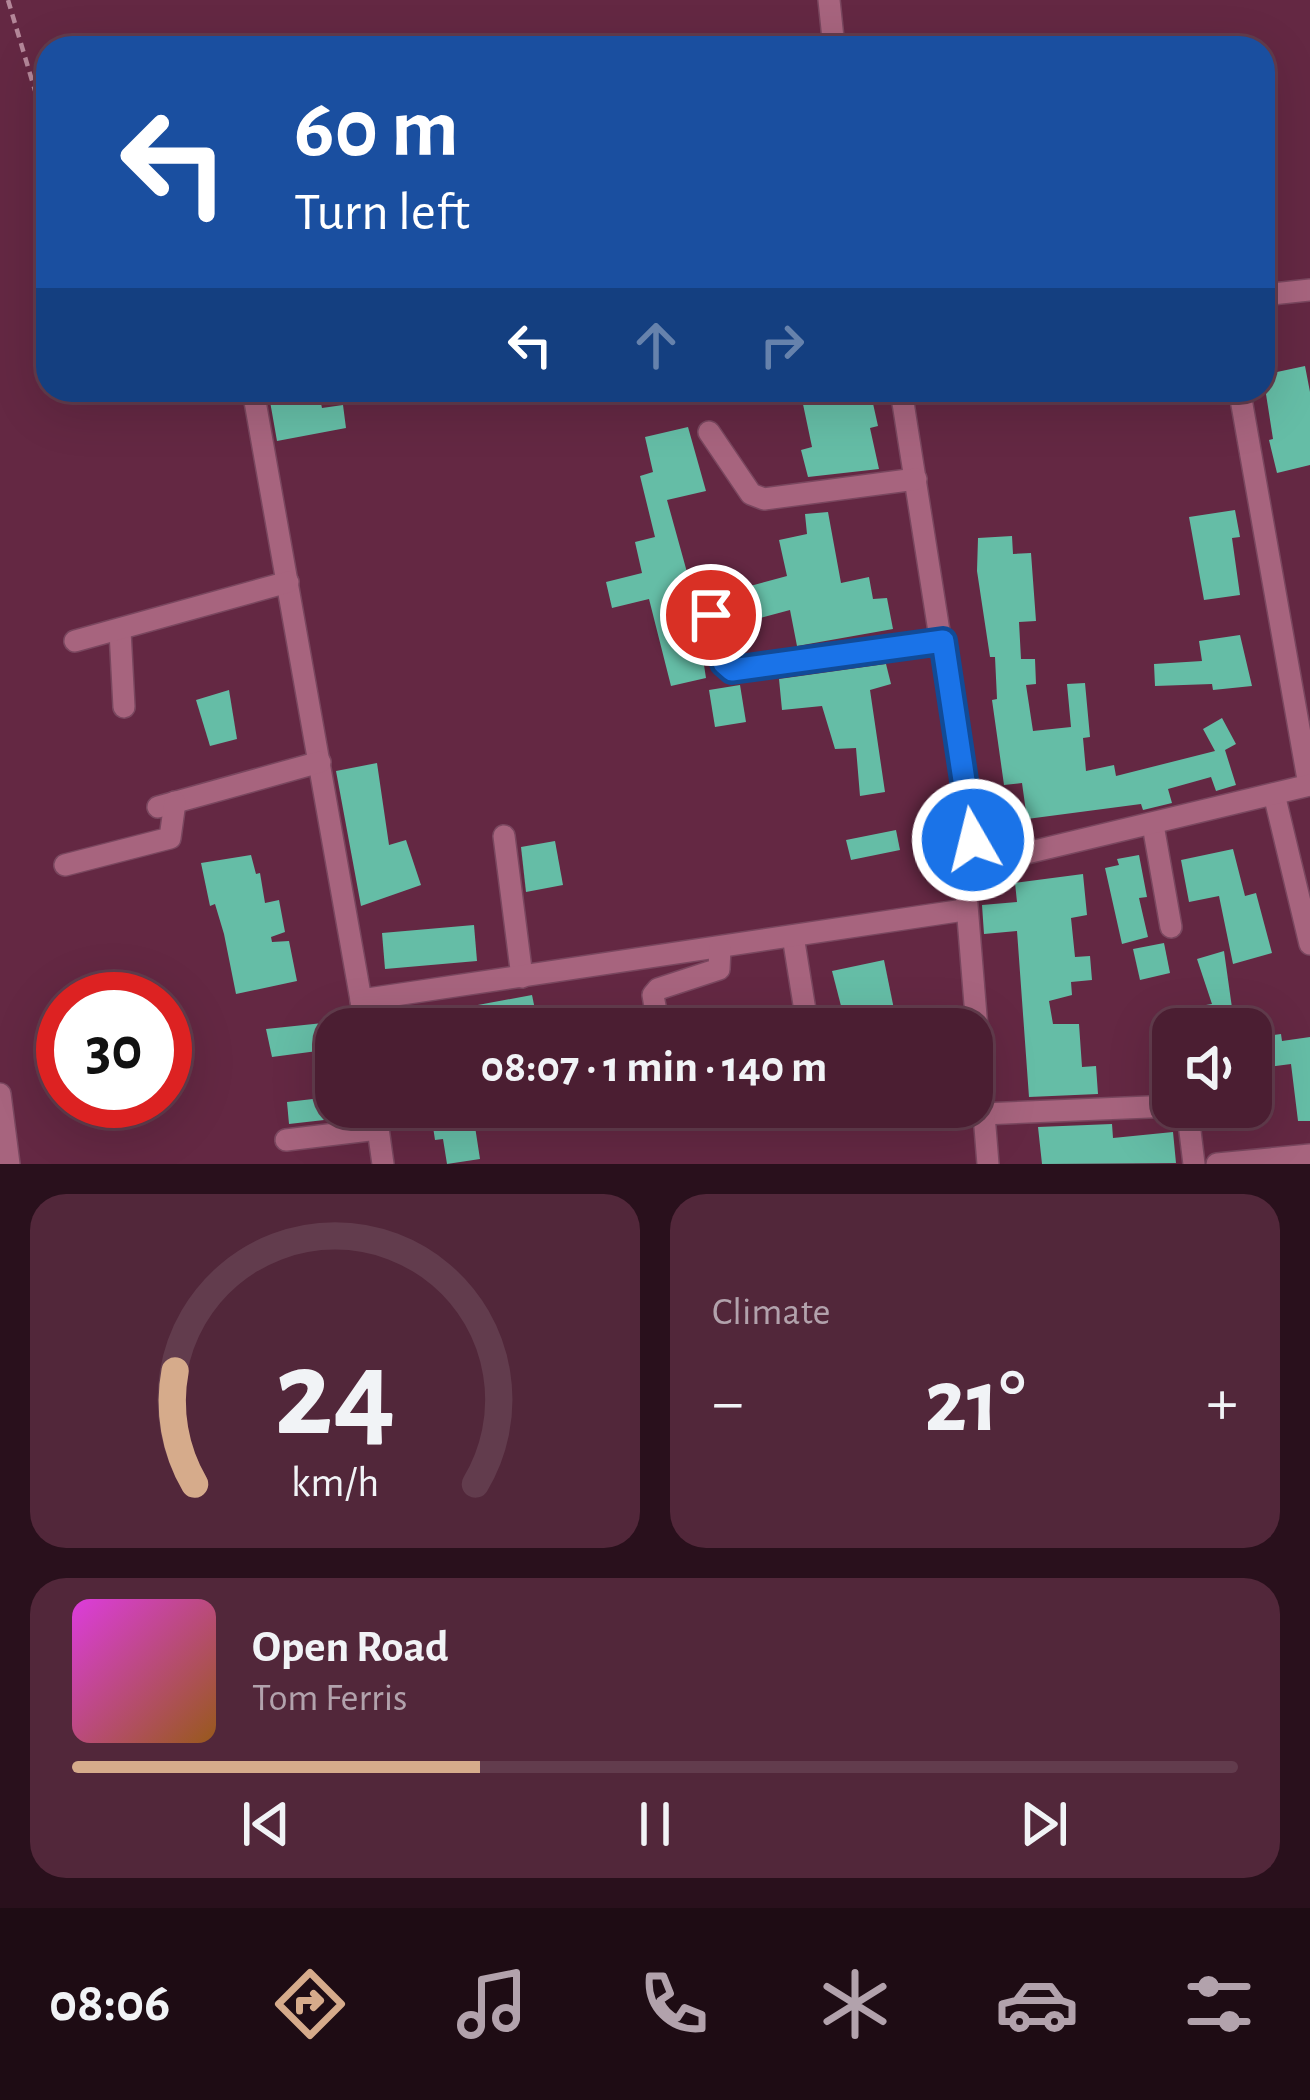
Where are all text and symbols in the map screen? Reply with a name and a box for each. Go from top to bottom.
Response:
icon: left [96,84,252,240]
text: 60 m [294,88,459,172]
text: Turn left [294,186,470,240]
icon: left [497,312,563,378]
icon: ahead [623,312,689,378]
icon: right [749,312,815,378]
pin [660,564,762,666]
icon: arrive [678,582,744,648]
position arrow [910,777,1036,903]
speed limit sign: 30 [36,972,192,1128]
map controls [1152,1008,1272,1128]
button: sound [1152,1008,1272,1128]
text: 08:07 · 1 min · 140 m [481,1045,827,1090]
text: Climate [712,1293,830,1332]
text: 24 [274,1333,396,1458]
text: 21° [924,1358,1026,1448]
text: − [712,1370,744,1436]
text: + [1206,1370,1238,1436]
text: km/h [291,1462,379,1505]
text: Open Road [252,1625,449,1670]
text: Tom Ferris [252,1679,408,1718]
icon: previous [233,1791,299,1857]
icon: pause [622,1791,688,1857]
icon: next [1011,1791,1077,1857]
icon: directions [268,1962,352,2046]
icon: music [450,1962,534,2046]
icon: phone [632,1962,716,2046]
icon: climate [813,1962,897,2046]
icon: car [995,1962,1079,2046]
icon: filters [1177,1962,1261,2046]
text: 08:06 [49,1977,170,2031]

